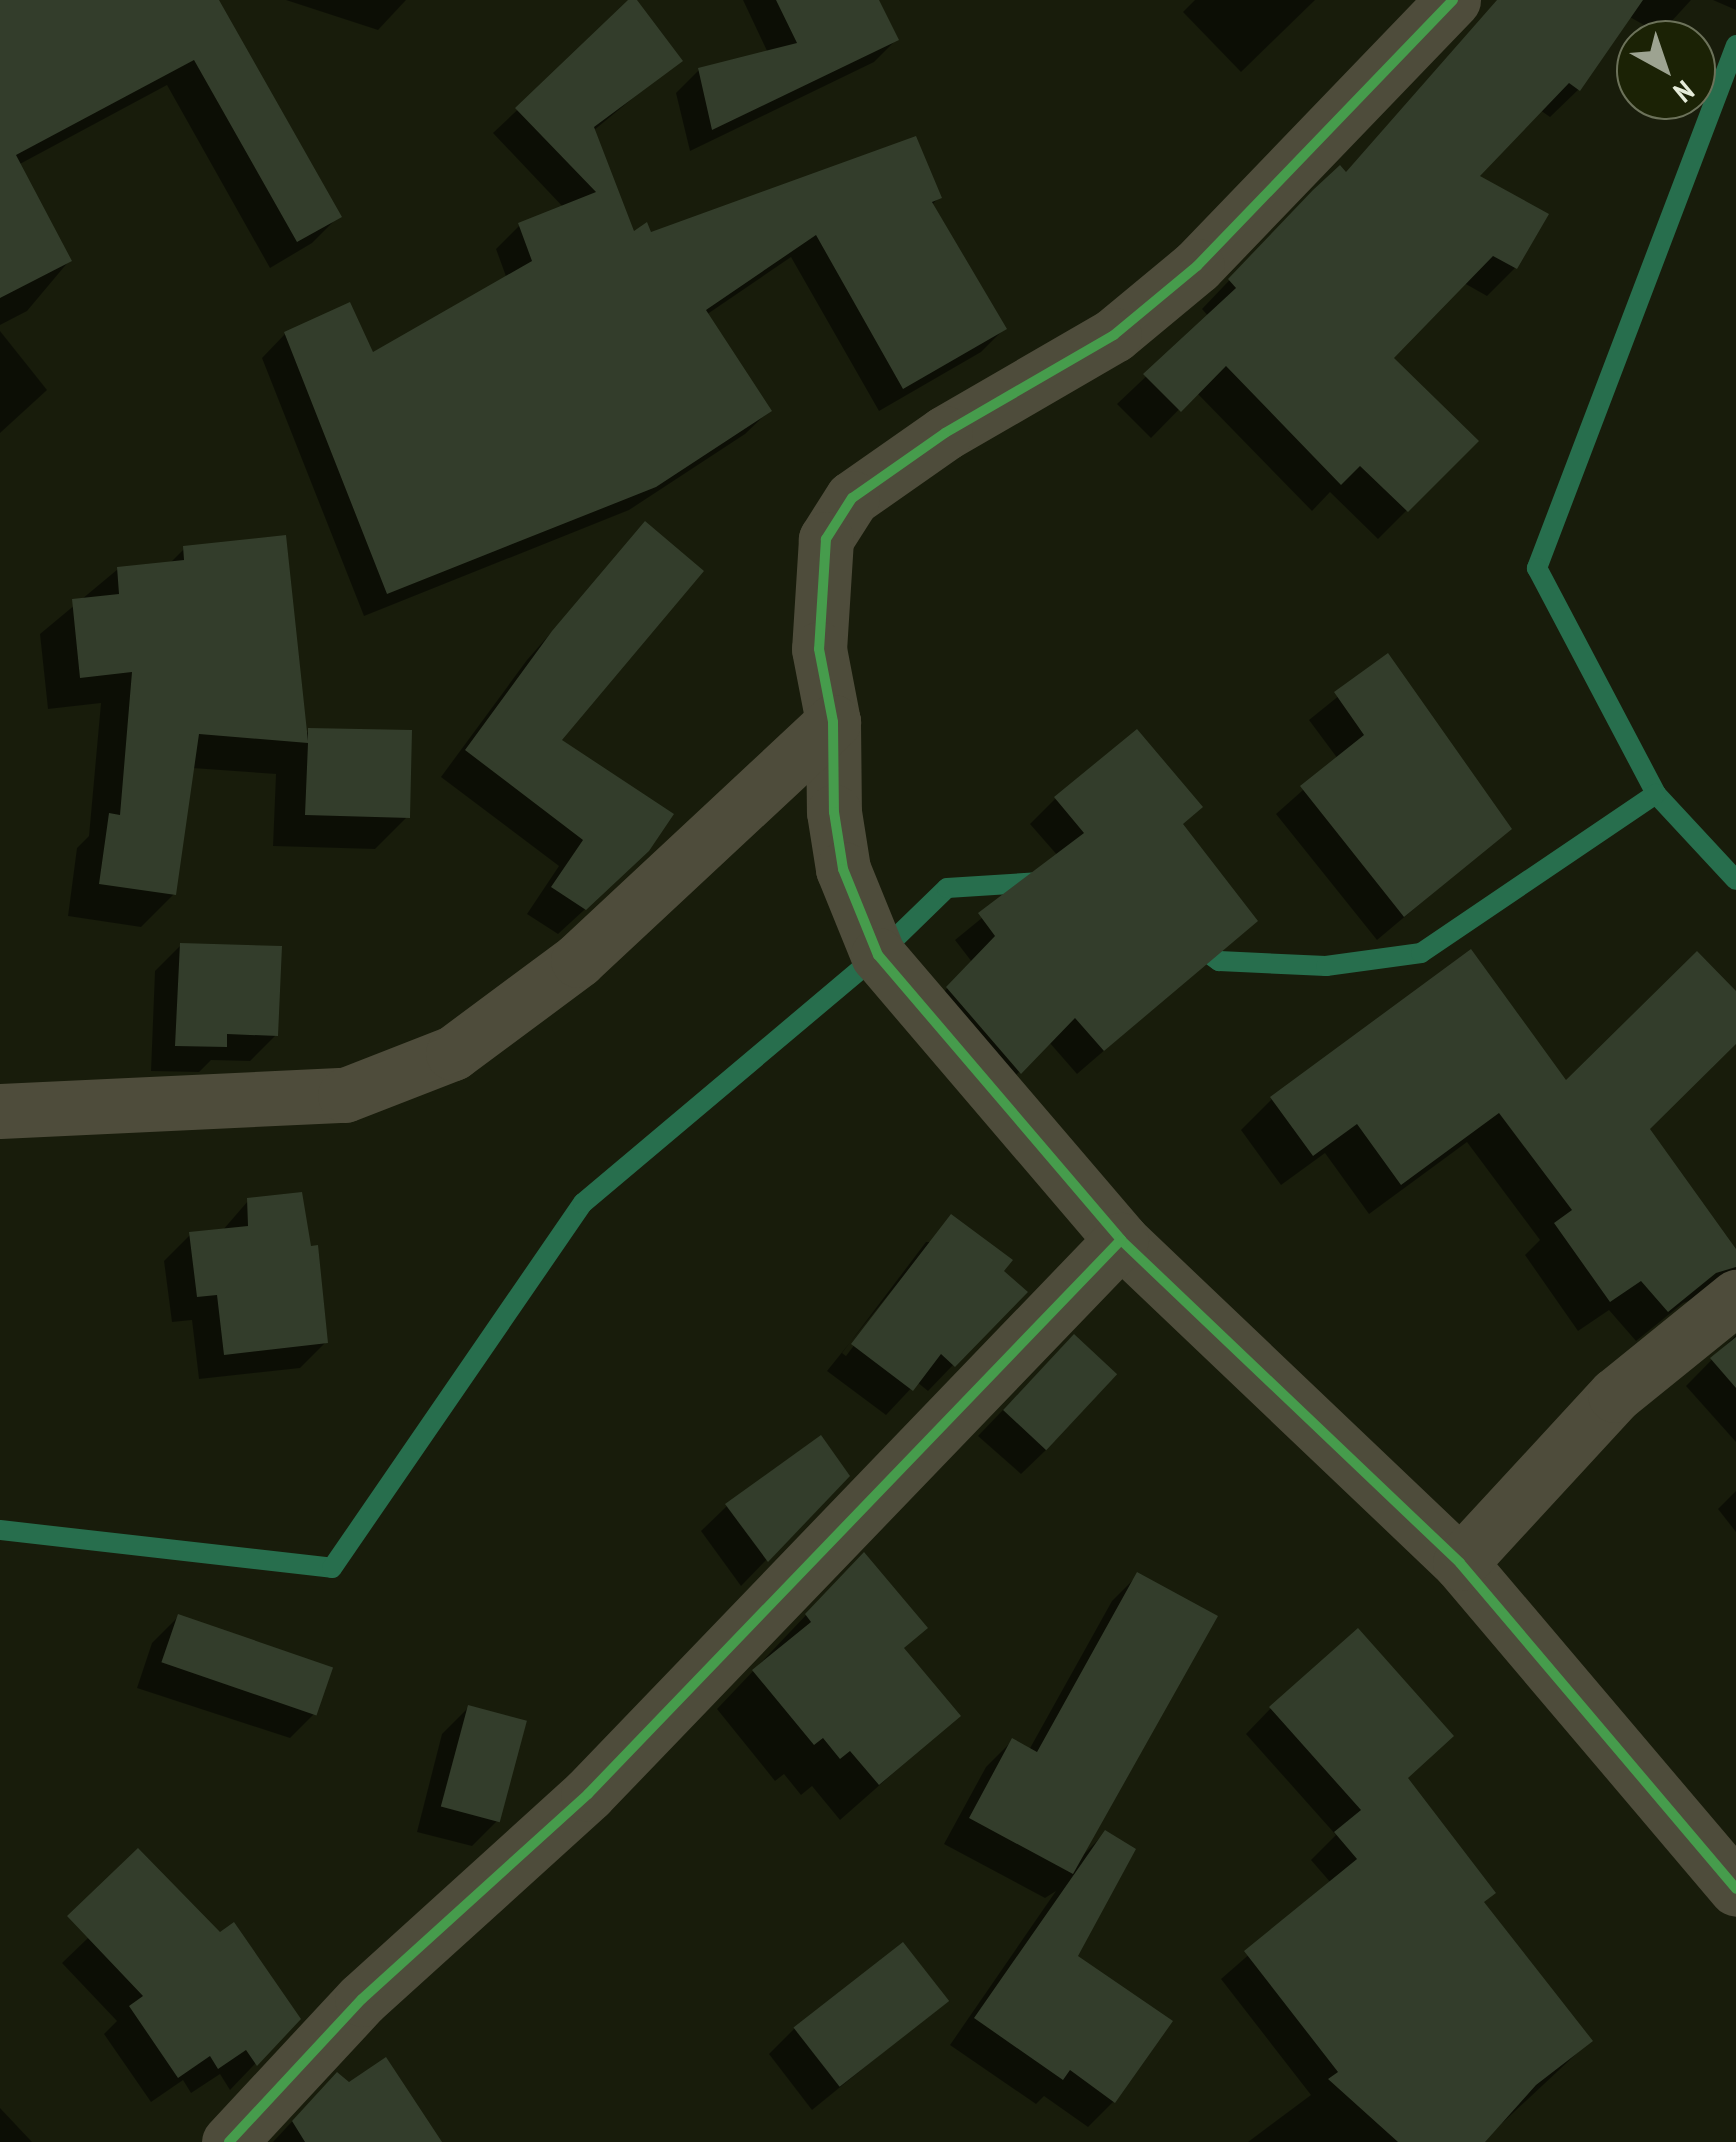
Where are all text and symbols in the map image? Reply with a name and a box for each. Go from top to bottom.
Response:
north arrow [1616,20,1716,120]
text: N [1667,73,1702,111]

